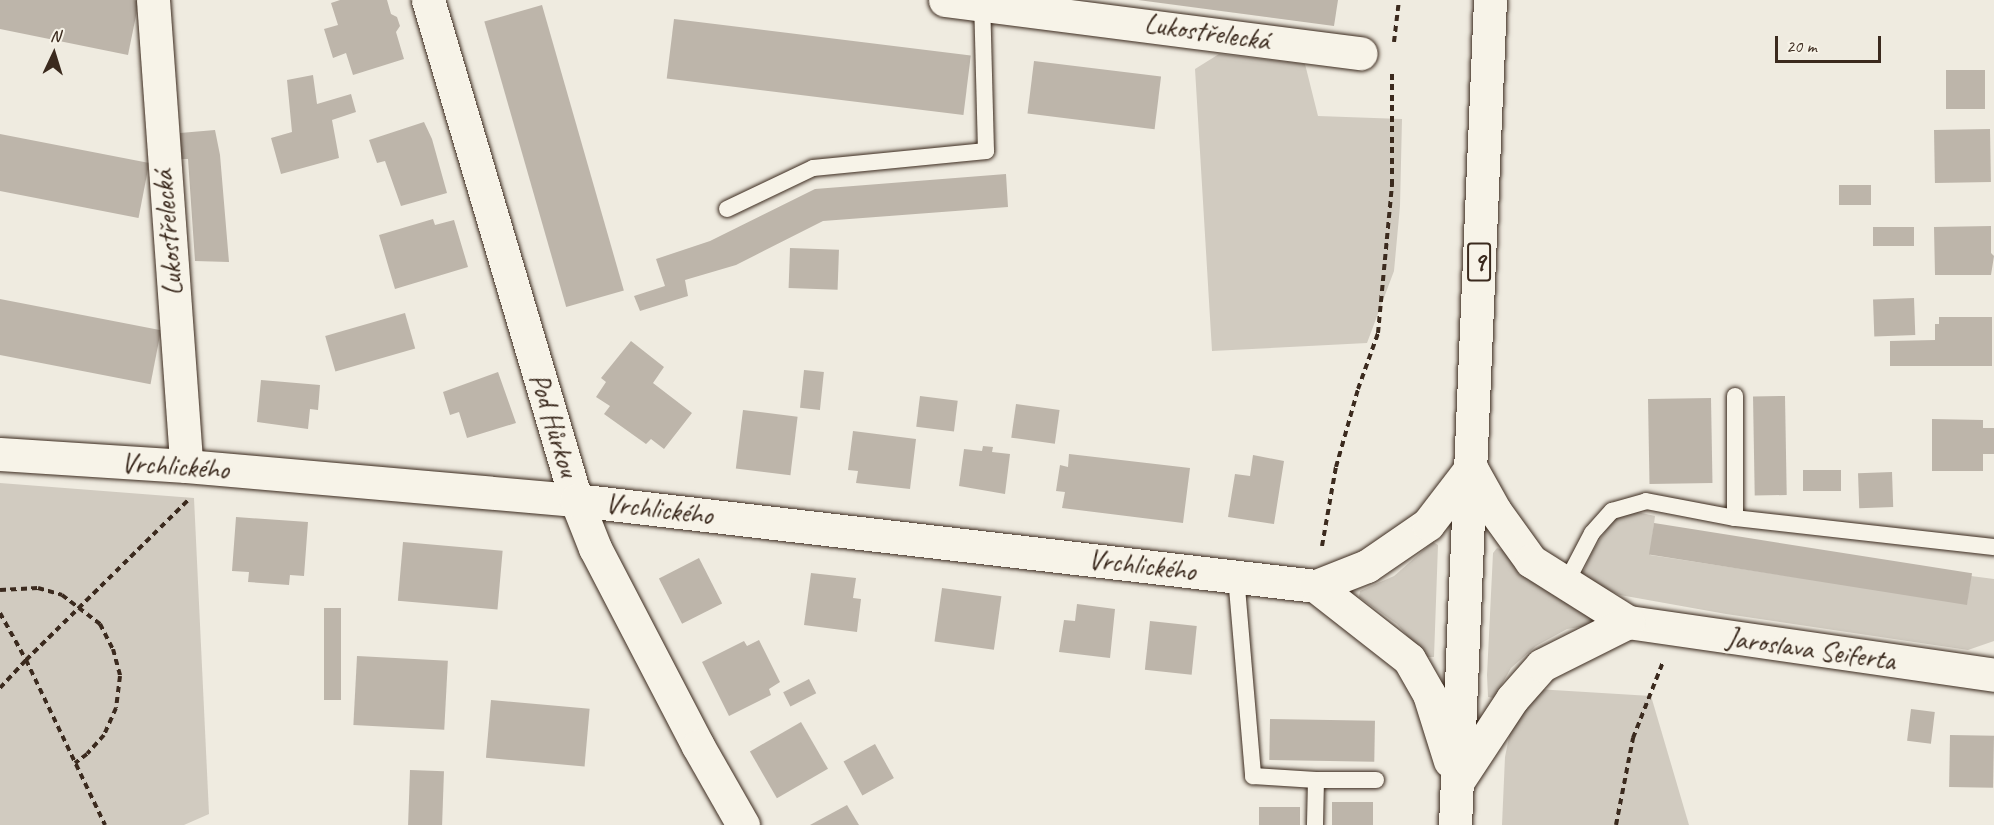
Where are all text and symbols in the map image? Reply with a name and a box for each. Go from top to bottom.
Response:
street label: Lukostřelecká [1142,7,1272,57]
north arrow [24,24,84,84]
scale bar [1778,24,1884,62]
text: N [50,26,61,46]
text: 20 m [1786,35,1817,57]
street label: Lukostřelecká [146,169,190,297]
road number: 9 [1467,238,1491,286]
street label: Pod Hůrkou [522,369,586,481]
street label: Vrchlického [120,445,230,487]
street label: Vrchlického [603,486,715,532]
street label: Vrchlického [1086,542,1198,588]
street label: Jaroslava Seiferta [1724,621,1898,677]

